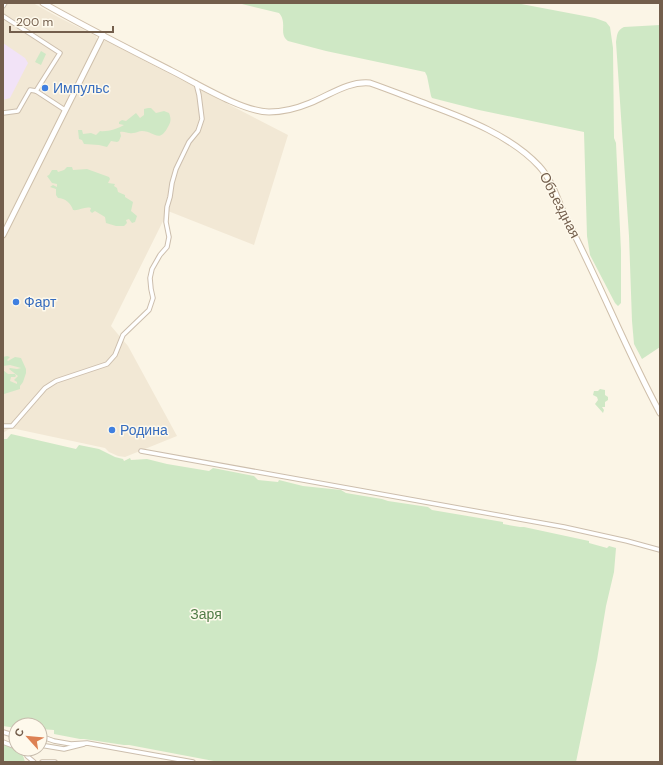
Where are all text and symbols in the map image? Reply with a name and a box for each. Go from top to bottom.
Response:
scale bar [10,8,113,34]
text: 200 m [16,14,53,30]
place label: Импульс [53,79,109,97]
marker: Импульс [40,83,50,93]
street label: Объездная [536,169,584,241]
place label: Фарт [24,293,57,311]
marker: Фарт [11,297,21,307]
place label: Родина [120,421,168,439]
marker: Родина [107,425,117,435]
park label: Заря [190,605,222,623]
north arrow [8,717,48,757]
text: С [11,726,27,739]

